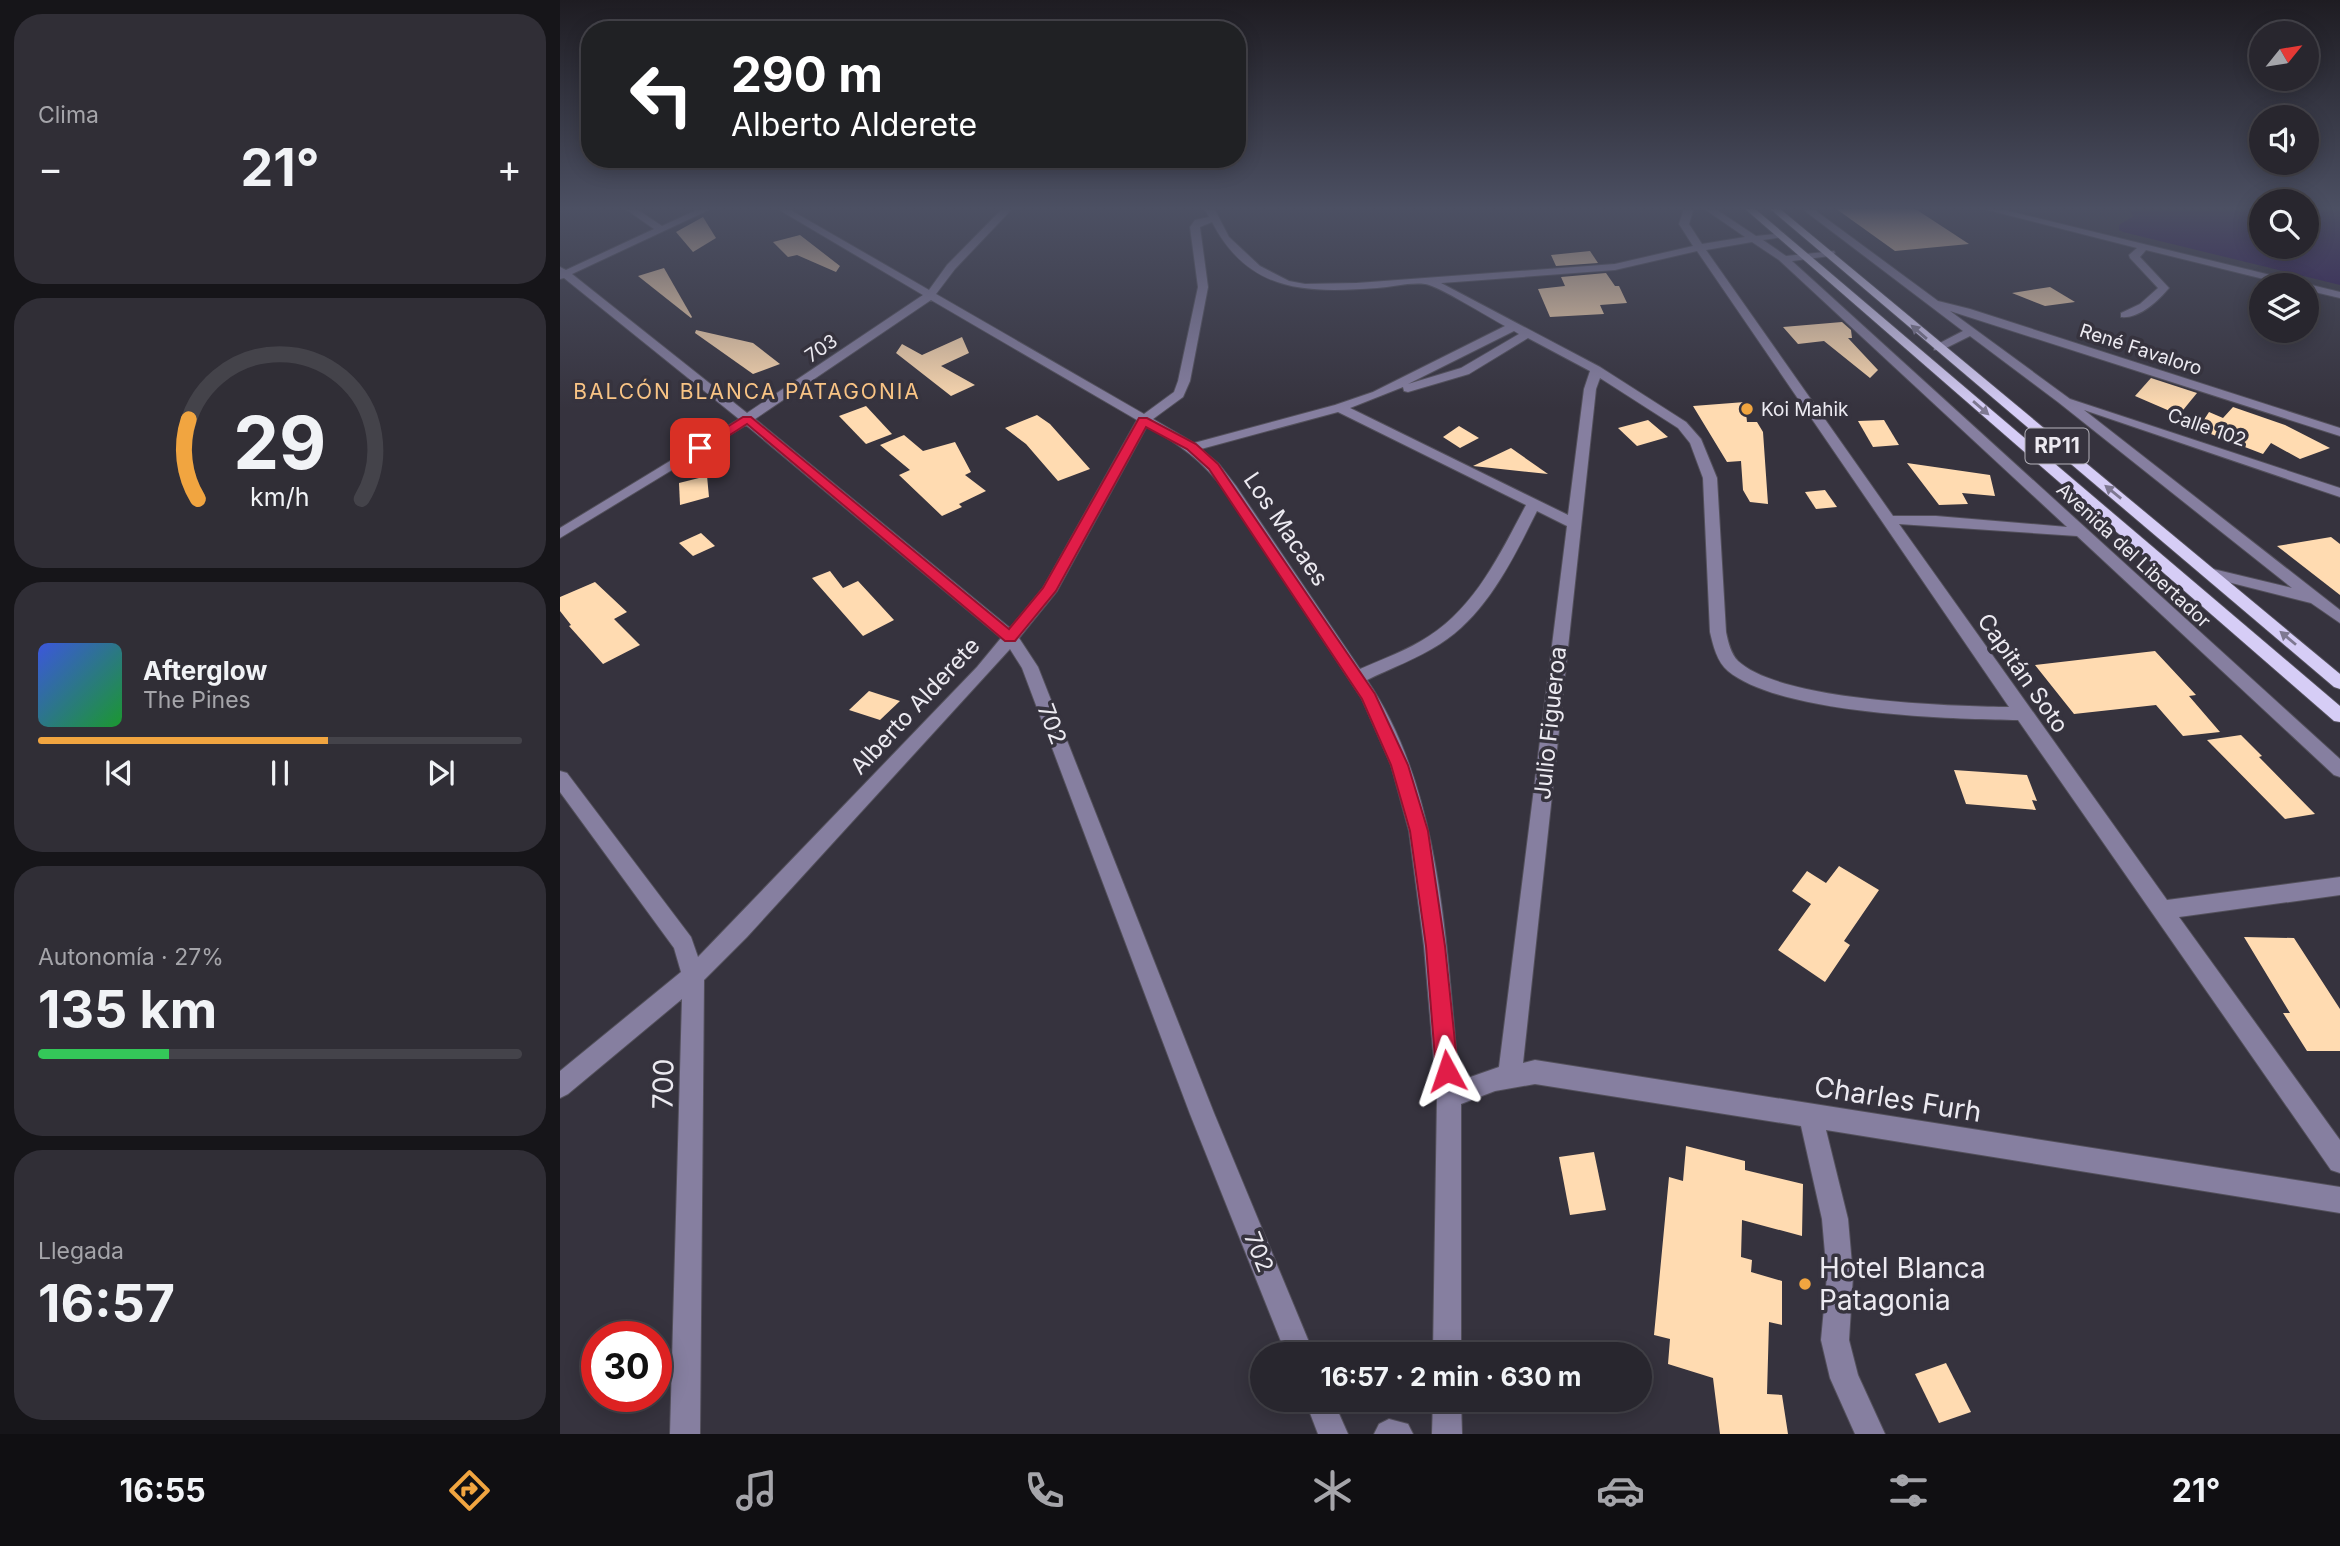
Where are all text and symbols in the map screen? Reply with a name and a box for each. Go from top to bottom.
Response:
north arrow [2249,21,2319,91]
map controls [2249,21,2319,343]
text: 290 m [731,45,883,104]
icon: left [616,49,707,140]
text: Clima [38,101,99,129]
text: Alberto Alderete [731,105,977,144]
button: sound [2249,105,2319,175]
text: 21° [240,136,320,199]
text: − [38,145,63,191]
text: + [497,145,522,191]
button: search [2249,189,2319,259]
button: layers [2249,273,2319,343]
street label: René Favaloro [2077,319,2205,380]
one-way arrow [1911,325,1928,340]
street label: 703 [801,329,842,368]
district label: BALCÓN BLANCA PATAGONIA [573,378,921,404]
text: 29 [233,398,327,487]
place label: Koi Mahik [1761,398,1849,421]
one-way arrow [1972,400,1990,416]
marker: Koi Mahik [1739,401,1755,417]
street label: Calle 102 [2165,403,2249,452]
pin [670,418,730,478]
road number: RP11 [2026,428,2088,464]
icon: arrive [681,429,719,467]
street label: Los Macaes [1238,467,1334,591]
street label: Avenida del Libertador [2052,478,2215,633]
text: km/h [250,482,310,512]
one-way arrow [2105,485,2123,500]
street label: Capitán Soto [1971,608,2075,738]
one-way arrow [2279,630,2297,646]
street label: Alberto Alderete [844,632,986,780]
street label: Julio Figueroa [1528,645,1572,801]
text: Afterglow [143,655,267,686]
text: The Pines [143,686,251,714]
street label: 702 [1032,700,1072,748]
icon: previous [100,754,138,792]
icon: pause [261,754,299,792]
icon: next [422,754,460,792]
text: Autonomía · 27% [38,943,224,971]
text: 135 km [38,978,217,1041]
position arrow [1410,1034,1484,1108]
street label: 700 [646,1058,680,1110]
street label: Charles Furh [1812,1069,1984,1129]
street label: 702 [1238,1228,1280,1276]
text: Llegada [38,1237,124,1265]
place label: Hotel Blanca Patagonia [1819,1251,1986,1317]
text: 16:57 [38,1272,175,1335]
marker: Hotel Blanca Patagonia [1797,1276,1813,1292]
speed limit sign: 30 [581,1321,672,1412]
text: 16:57 · 2 min · 630 m [1320,1361,1582,1392]
icon: directions [445,1466,494,1515]
icon: music [732,1466,781,1515]
icon: phone [1020,1466,1069,1515]
icon: climate [1308,1466,1357,1515]
icon: car [1596,1466,1645,1515]
icon: filters [1884,1466,1933,1515]
text: 16:55 [119,1471,206,1510]
text: 21° [2172,1471,2221,1510]

